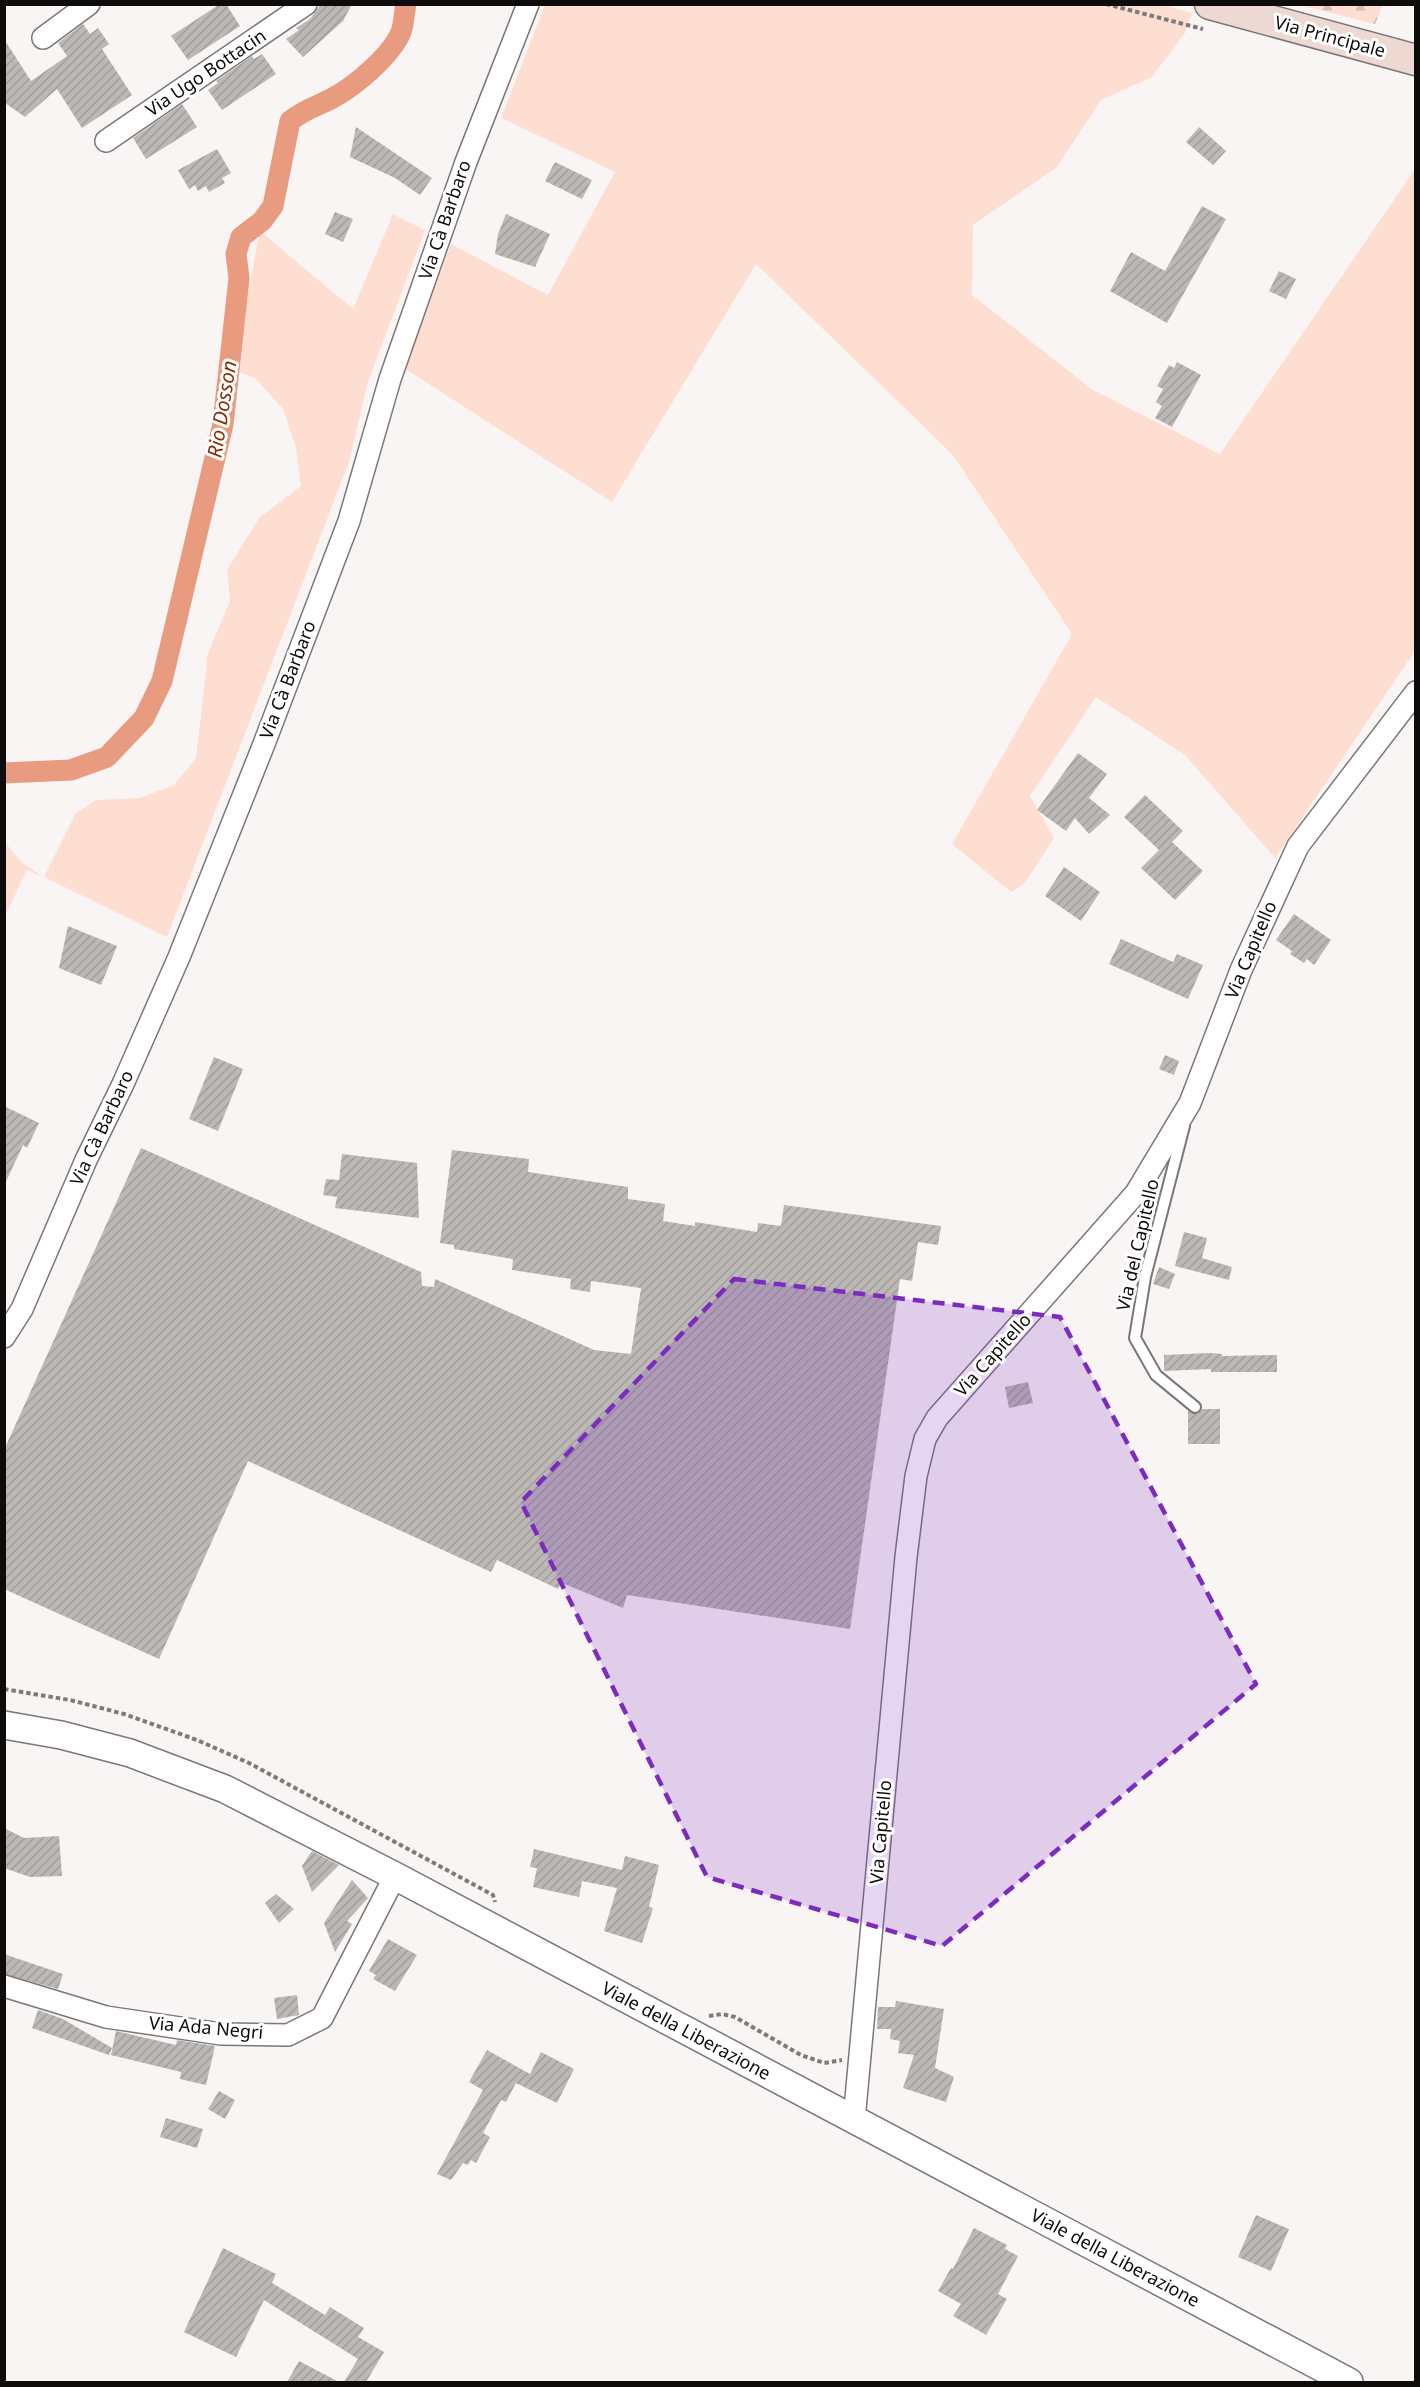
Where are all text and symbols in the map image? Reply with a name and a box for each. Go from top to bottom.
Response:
street label: Via Principale [1272,10,1388,62]
street label: Via Ugo Bottacin [141,23,270,121]
street label: Via Cà Barbaro [412,157,476,283]
water label: Rio Dosson [201,359,242,459]
street label: Via Cà Barbaro [254,617,321,742]
street label: Via Capitello [1219,897,1281,1002]
street label: Via Cà Barbaro [64,1066,138,1189]
street label: Via del Capitello [1110,1176,1164,1313]
street label: Via Capitello [948,1308,1036,1401]
street label: Via Capitello [864,1779,897,1885]
street label: Viale della Liberazione [598,1975,775,2085]
street label: Via Ada Negri [148,2010,264,2044]
street label: Viale della Liberazione [1027,2202,1204,2312]

